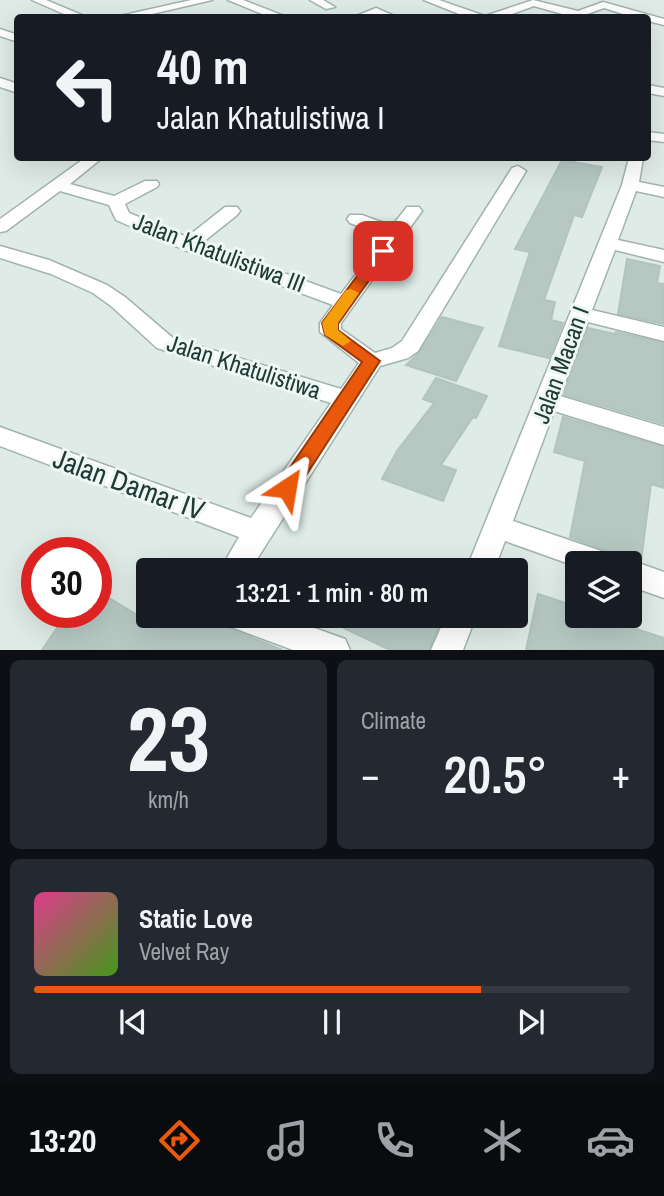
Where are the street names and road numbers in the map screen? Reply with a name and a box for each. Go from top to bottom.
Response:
street label: Jalan Khatulistiwa III [129,205,310,300]
street label: Jalan Macan I [524,302,596,428]
street label: Jalan Khatulistiwa [163,326,325,406]
street label: Jalan Damar IV [48,439,210,529]

